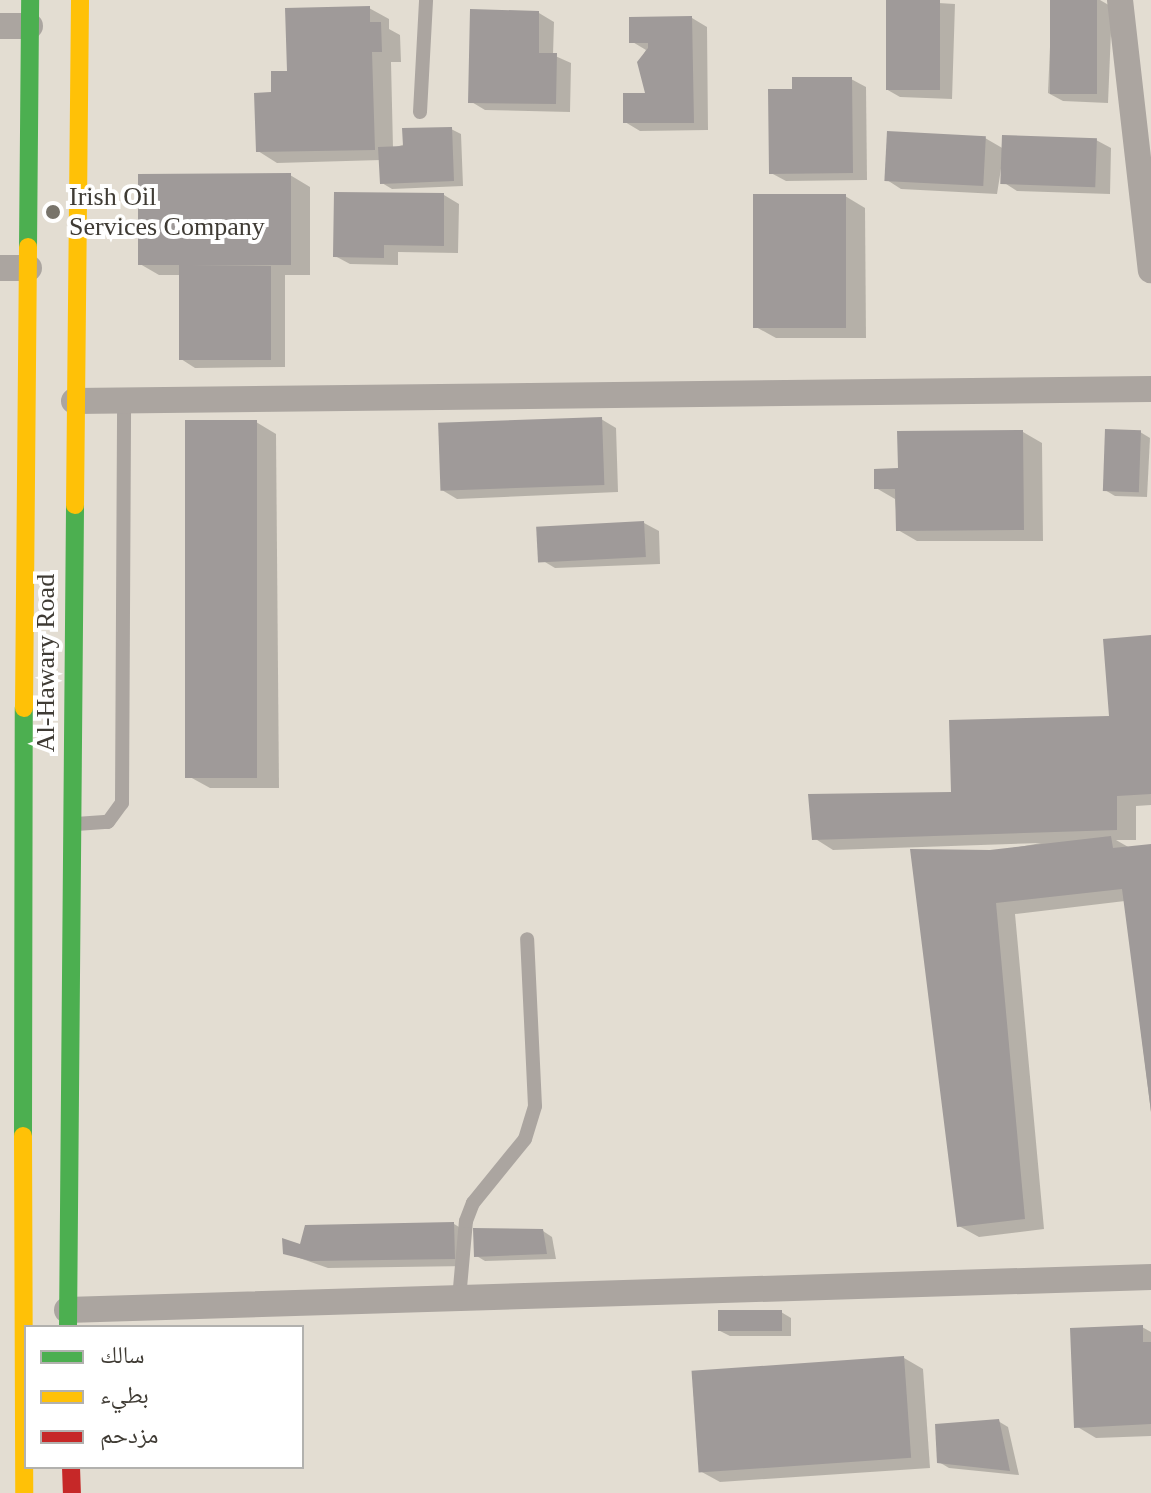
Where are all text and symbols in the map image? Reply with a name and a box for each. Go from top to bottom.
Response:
place label: Irish Oil Services Company [69,181,265,242]
marker: Irish Oil Services Company [44,203,62,221]
street label: Al-Hawary Road [30,574,62,752]
legend [24,1325,304,1469]
text: سالك [100,1342,145,1368]
text: بطيء [100,1382,149,1408]
text: مزدحم [100,1422,159,1448]

